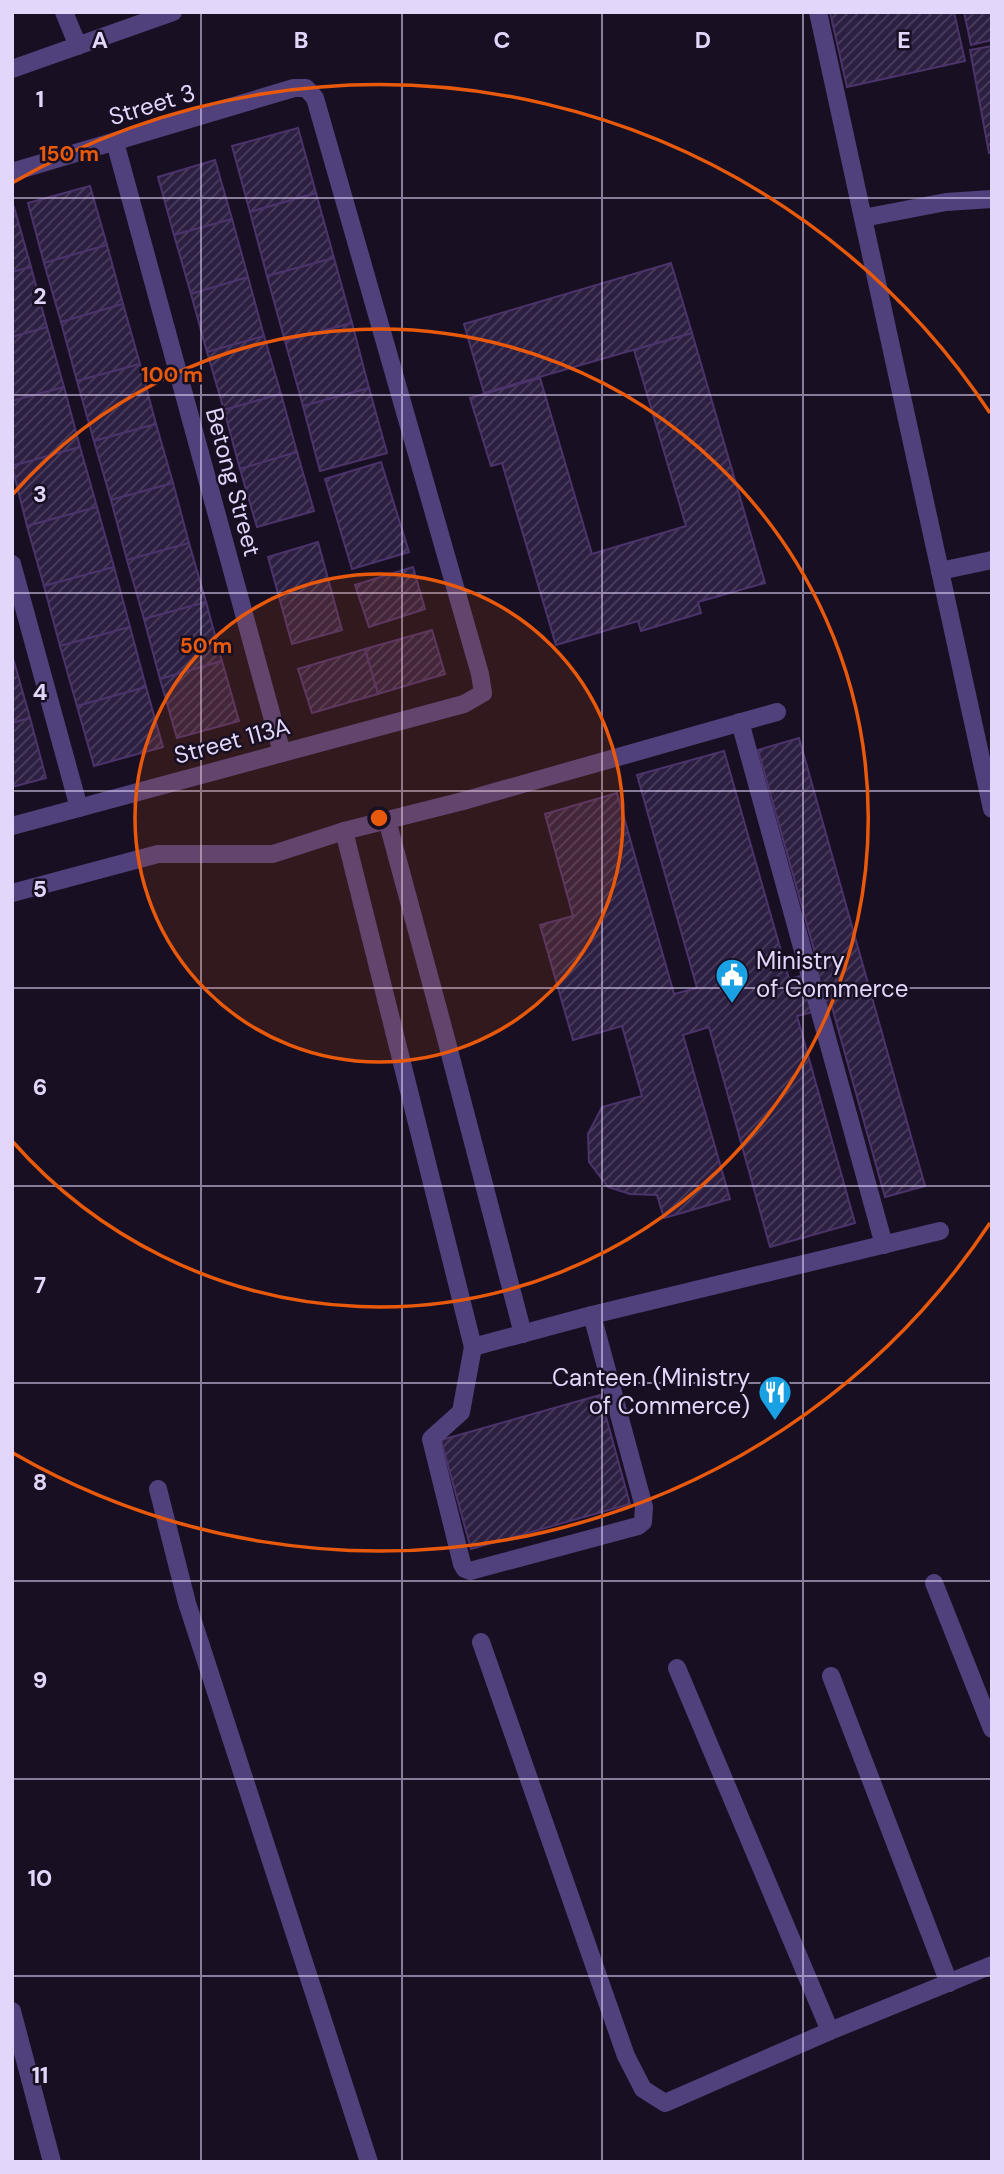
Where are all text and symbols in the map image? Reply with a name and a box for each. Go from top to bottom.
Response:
text: A [92,25,108,55]
text: B [294,25,308,55]
text: C [494,25,510,55]
text: D [695,25,711,55]
text: E [897,25,911,55]
street label: Street 3 [105,77,199,132]
text: 1 [36,84,44,114]
text: 150 m [39,140,99,168]
text: 2 [33,281,47,311]
text: 100 m [141,361,203,389]
street label: Betong Street [199,404,268,560]
text: 3 [33,479,47,509]
text: 50 m [180,632,232,660]
text: 4 [33,677,48,707]
street label: Street 113A [171,710,293,771]
centre of rings [367,806,391,830]
text: 5 [33,874,47,904]
place label: Ministry of Commerce [756,945,908,1004]
public building icon: Ministry of Commerce [713,956,751,1005]
text: 6 [33,1072,47,1102]
text: 7 [34,1270,46,1300]
place label: Canteen (Ministry of Commerce) [552,1362,750,1421]
restaurant icon: Canteen (Ministry of Commerce) [756,1373,794,1422]
text: 8 [33,1467,47,1497]
text: 9 [33,1665,47,1695]
text: 10 [28,1863,52,1893]
text: 11 [32,2060,48,2090]

